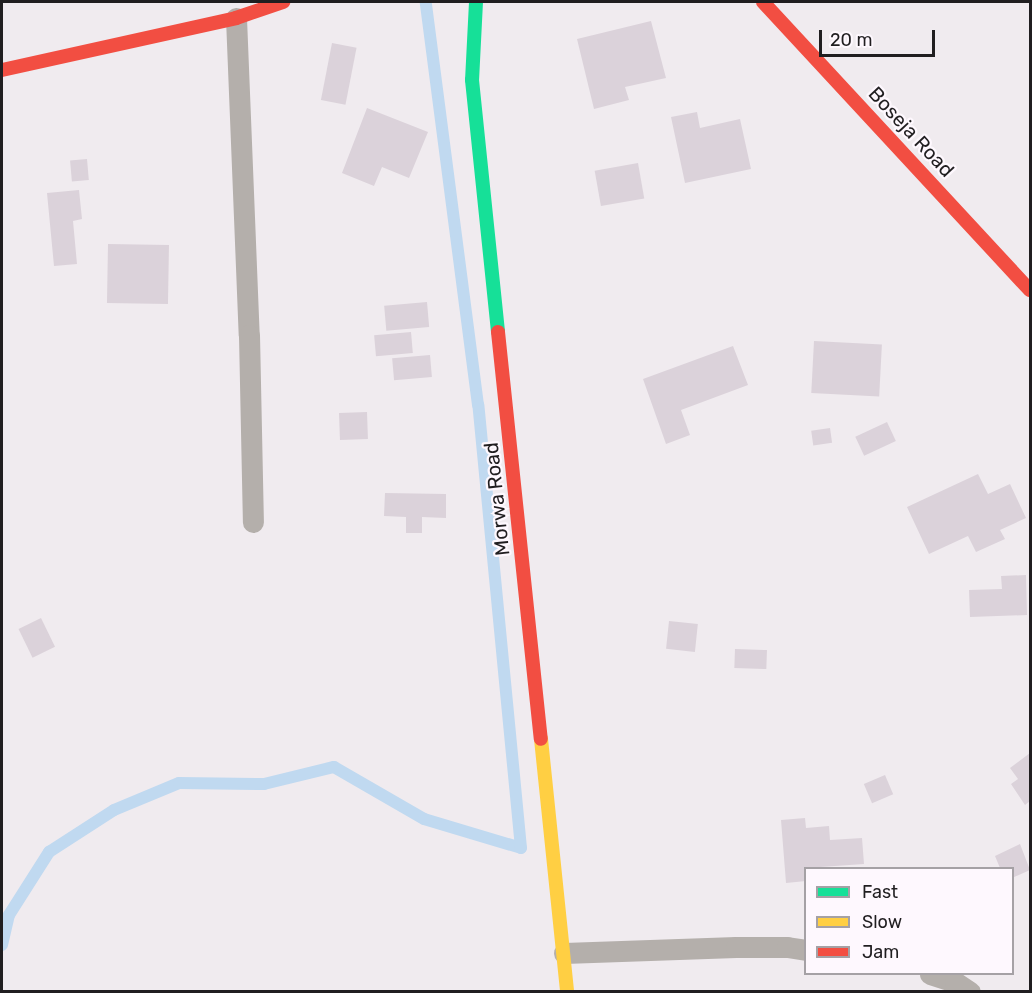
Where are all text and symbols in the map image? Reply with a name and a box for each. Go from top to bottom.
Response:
scale bar [822,18,938,56]
text: 20 m [830,29,872,51]
street label: Boseja Road [863,82,959,182]
street label: Morwa Road [479,441,515,557]
legend [804,867,1014,975]
text: Fast [862,881,898,903]
text: Slow [862,911,902,933]
text: Jam [862,941,899,963]

